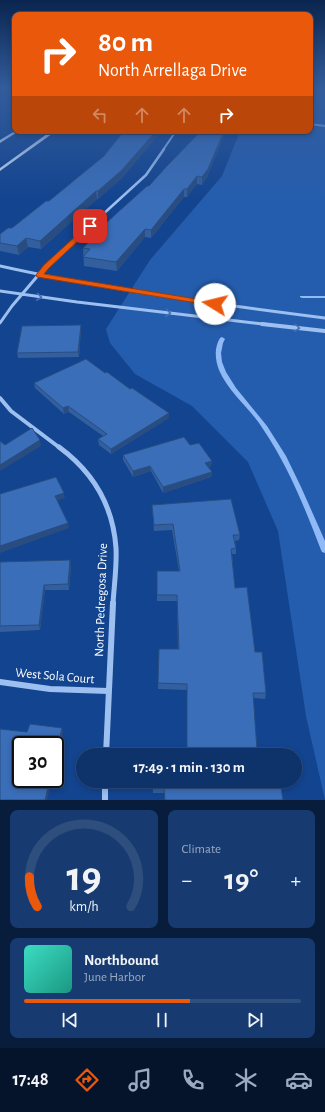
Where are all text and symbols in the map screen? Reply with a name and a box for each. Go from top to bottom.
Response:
icon: right [32,28,84,80]
text: 80 m [98,29,153,57]
text: North Arrellaga Drive [98,62,247,80]
icon: left [89,104,111,126]
icon: ahead [131,104,153,126]
icon: ahead [173,104,195,126]
icon: right [215,104,237,126]
pin [73,209,107,243]
icon: arrive [79,215,101,237]
position arrow [194,283,236,325]
one-way arrow [35,292,42,301]
one-way arrow [164,308,171,317]
one-way arrow [294,323,300,332]
street label: North Pedregosa Drive [93,543,110,657]
street label: West Sola Court [15,667,95,686]
speed limit sign: 30 [12,736,64,788]
text: 17:49 · 1 min · 130 m [133,760,245,775]
text: Climate [182,843,221,856]
text: 19 [66,857,101,898]
text: 19° [224,865,258,895]
text: − [182,869,192,891]
text: + [290,869,301,891]
text: km/h [69,900,98,914]
text: Northbound [84,953,159,968]
text: June Harbor [84,971,145,984]
icon: previous [59,1009,81,1031]
icon: pause [151,1009,173,1031]
icon: next [244,1009,266,1031]
icon: directions [73,1066,101,1094]
icon: music [126,1066,154,1094]
icon: phone [179,1066,207,1094]
icon: climate [232,1066,260,1094]
icon: car [285,1066,313,1094]
text: 17:48 [12,1071,49,1089]

